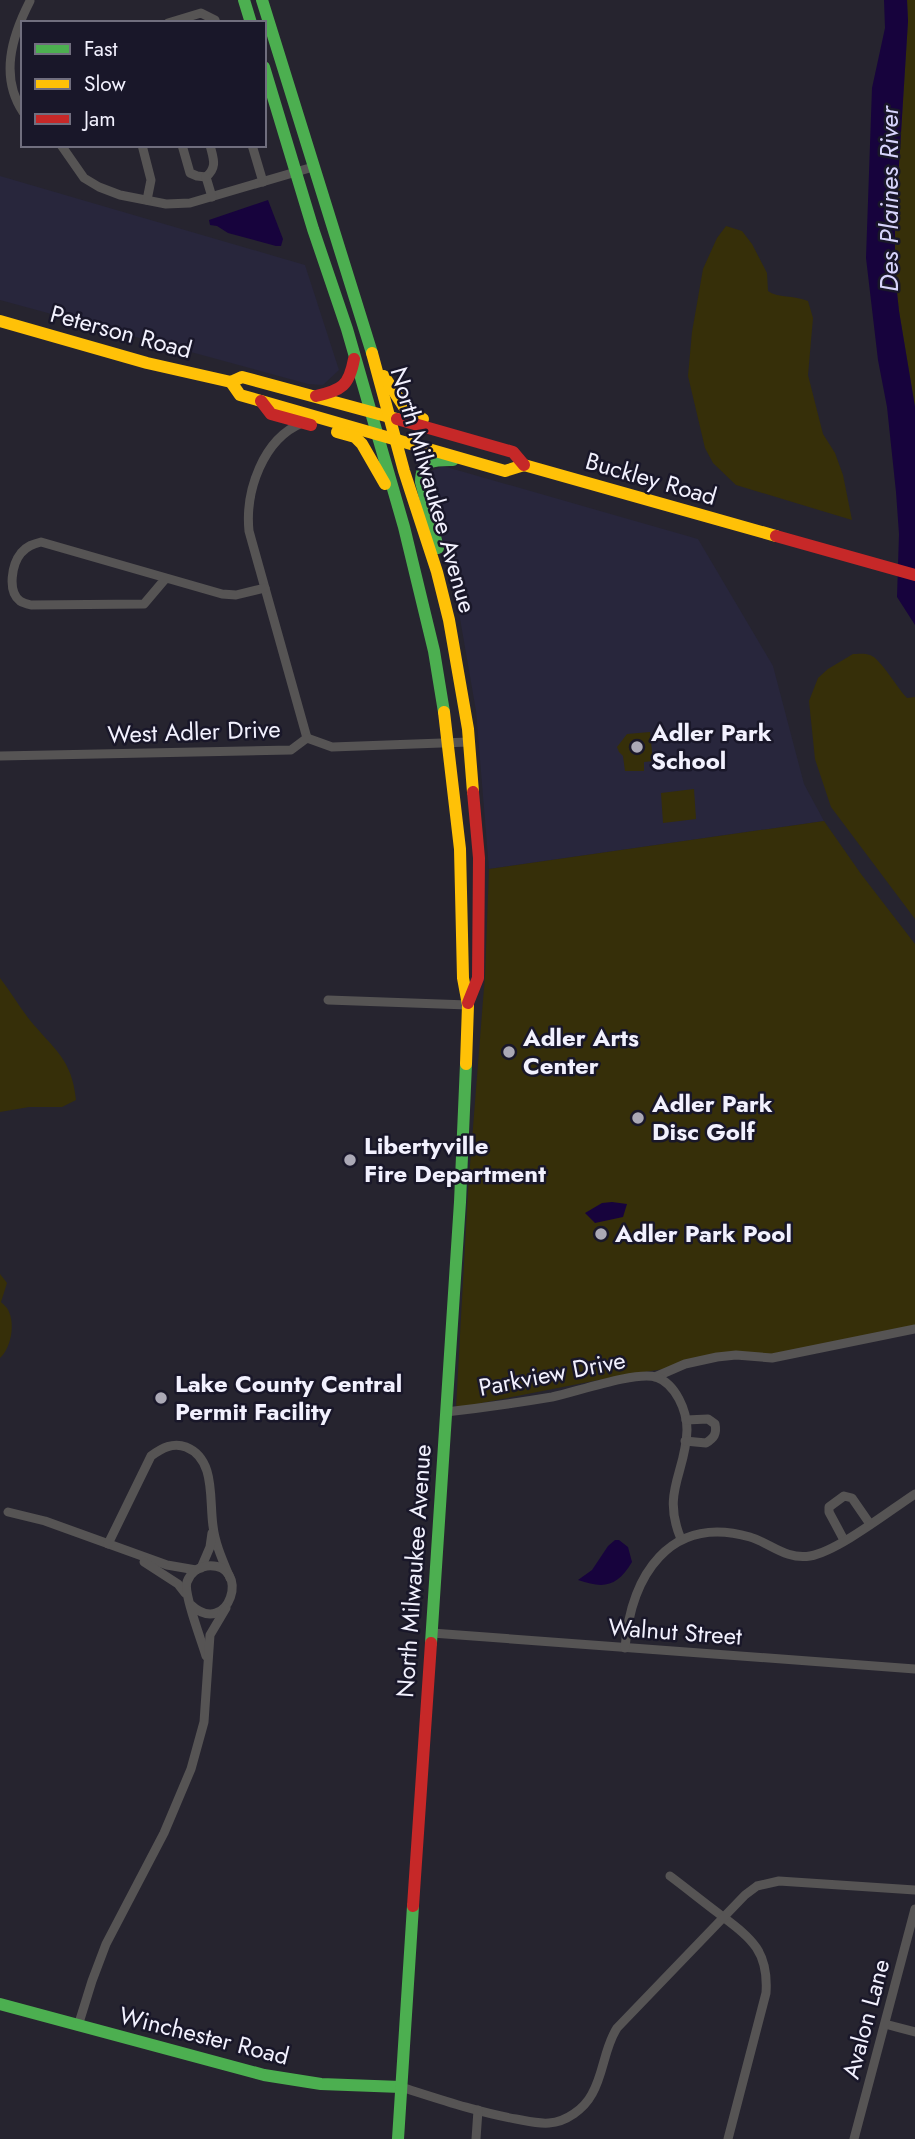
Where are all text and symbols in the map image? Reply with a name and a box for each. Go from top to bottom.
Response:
legend [21,21,266,147]
text: Fast [84,34,117,64]
text: Slow [84,69,126,99]
text: Jam [81,104,116,134]
water label: Des Plaines River [870,105,908,292]
street label: Peterson Road [46,296,196,367]
street label: North Milwaukee Avenue [382,363,485,617]
street label: Buckley Road [581,443,721,514]
street label: West Adler Drive [107,711,281,752]
place label: Adler Park School [650,715,772,778]
marker: Adler Park School [629,739,645,755]
place label: Adler Arts Center [522,1020,639,1083]
marker: Adler Arts Center [501,1044,517,1060]
place label: Adler Park Disc Golf [651,1086,773,1149]
marker: Adler Park Disc Golf [630,1110,646,1126]
place label: Libertyville Fire Department [364,1128,546,1191]
marker: Libertyville Fire Department [342,1152,358,1168]
place label: Adler Park Pool [614,1216,792,1251]
marker: Adler Park Pool [593,1226,609,1242]
street label: Parkview Drive [476,1342,628,1405]
place label: Lake County Central Permit Facility [175,1366,402,1429]
marker: Lake County Central Permit Facility [153,1390,169,1406]
street label: North Milwaukee Avenue [387,1443,440,1699]
street label: Walnut Street [607,1609,743,1654]
street label: Avalon Lane [833,1955,898,2083]
street label: Winchester Road [115,1997,293,2074]

